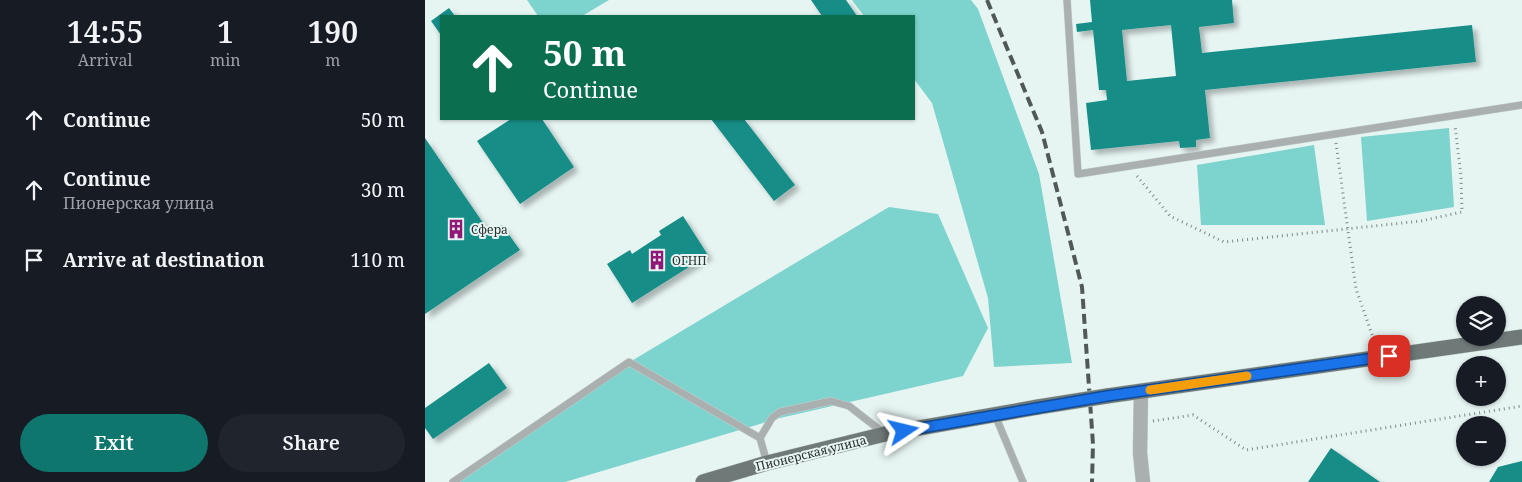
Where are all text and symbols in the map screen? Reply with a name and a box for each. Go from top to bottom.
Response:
text: 14:55 [67,11,143,52]
text: 1 [217,11,234,52]
text: 190 [307,11,358,52]
text: 50 m [543,29,626,76]
icon: ahead [460,35,525,100]
text: Arrival [78,49,132,71]
text: min [210,49,241,71]
text: m [325,49,340,71]
text: Continue [543,74,638,104]
icon: ahead [20,106,48,134]
text: Continue [63,107,151,133]
text: 50 m [361,107,405,133]
text: Continue [63,166,151,192]
icon: ahead [20,176,48,204]
text: 30 m [361,177,405,203]
text: Пионерская улица [63,192,214,214]
building icon: Сфера [445,218,467,240]
place label: Сфера [471,221,508,238]
icon: arrive [20,246,48,274]
text: Arrive at destination [63,247,265,273]
text: 110 m [350,247,405,273]
building icon: ОГНП [646,249,668,271]
place label: ОГНП [672,252,707,269]
map controls [1456,296,1506,466]
button: layers [1456,296,1506,346]
pin [1368,335,1410,377]
icon: arrive [1375,342,1403,370]
button: + [1456,356,1506,406]
position arrow [877,404,929,456]
button: Exit [20,414,208,472]
button: Share [218,414,405,472]
button: − [1456,416,1506,466]
street label: Пионерская улица [754,431,868,475]

